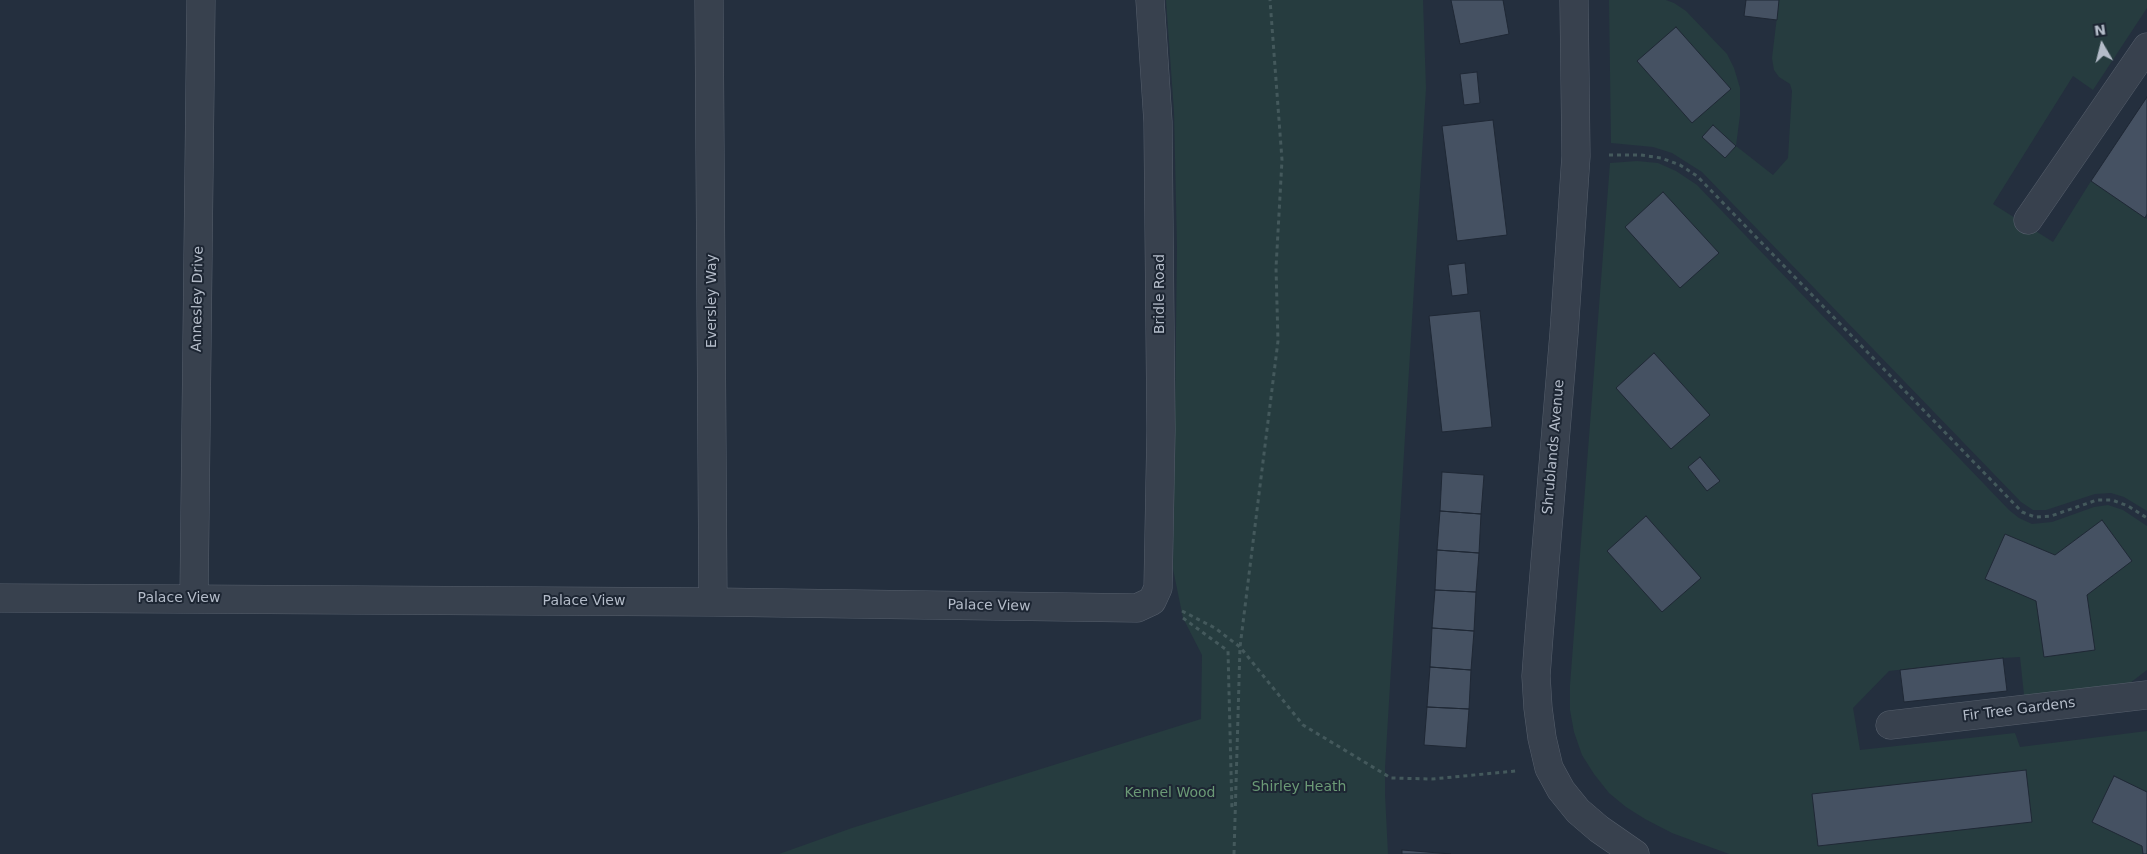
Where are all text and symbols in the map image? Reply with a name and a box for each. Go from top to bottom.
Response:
north arrow [2077,20,2127,70]
text: N [2093,21,2107,39]
street label: Annesley Drive [189,246,207,352]
street label: Eversley Way [704,254,720,348]
street label: Bridle Road [1152,254,1168,334]
street label: Shrublands Avenue [1540,379,1568,515]
street label: Palace View [138,590,220,606]
street label: Palace View [543,593,625,609]
street label: Palace View [947,597,1031,615]
street label: Fir Tree Gardens [1962,695,2076,725]
park label: Shirley Heath [1252,779,1346,795]
park label: Kennel Wood [1125,785,1215,801]

